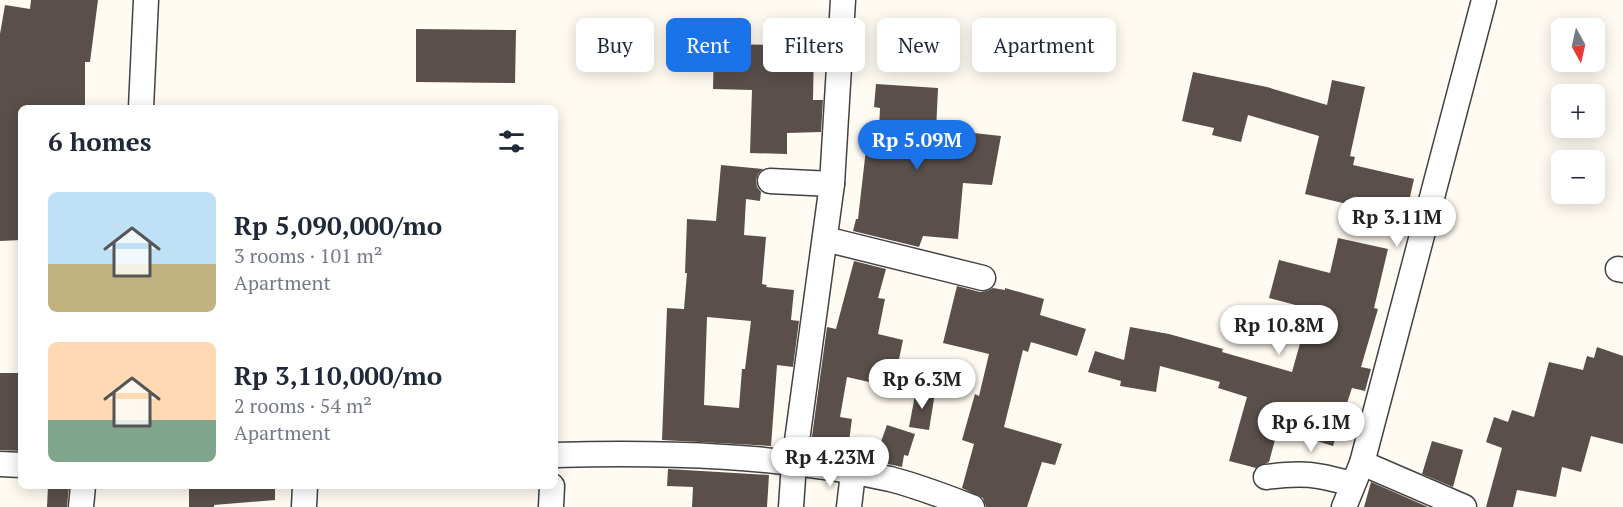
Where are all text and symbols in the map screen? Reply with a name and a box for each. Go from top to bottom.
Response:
chip: Buy [576,18,654,72]
chip: Rent [666,18,751,72]
chip: Filters [763,18,865,72]
chip: New [877,18,960,72]
chip: Apartment [972,18,1116,72]
north arrow [1551,18,1605,72]
map controls [1551,18,1605,204]
button: + [1551,84,1605,138]
pin: Rp 5.09M [855,120,979,171]
text: 6 homes [48,124,152,158]
icon: filters [495,125,528,158]
text: Rp 5.09M [872,126,962,153]
button: − [1551,150,1605,204]
pin: Rp 3.11M [1335,197,1459,248]
text: Rp 3.11M [1352,203,1442,230]
text: Rp 5,090,000/mo [234,208,442,242]
icon: home [96,216,168,288]
text: 3 rooms · 101 m² [234,242,382,269]
text: Apartment [234,269,331,296]
pin: Rp 10.8M [1217,305,1341,356]
text: Rp 10.8M [1234,311,1324,338]
text: Rp 3,110,000/mo [234,358,442,392]
pin: Rp 6.3M [867,359,977,410]
text: Rp 6.3M [883,365,961,392]
icon: home [96,366,168,438]
text: 2 rooms · 54 m² [234,392,372,419]
pin: Rp 6.1M [1256,402,1366,453]
text: Rp 6.1M [1272,408,1350,435]
text: Apartment [234,419,331,446]
pin: Rp 4.23M [768,437,892,488]
text: Rp 4.23M [785,443,875,470]

